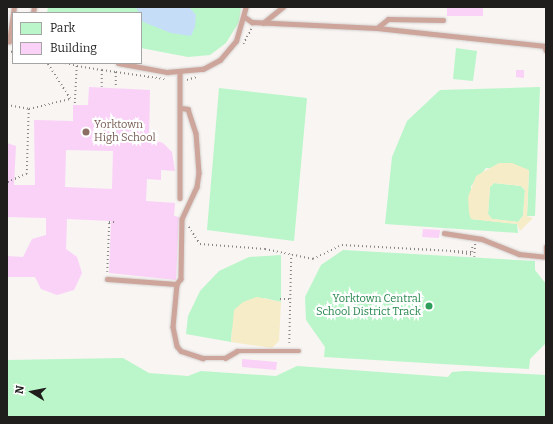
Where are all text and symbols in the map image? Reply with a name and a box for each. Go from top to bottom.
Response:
legend [12,12,142,64]
text: Park [50,21,75,35]
text: Building [50,41,97,55]
place label: Yorktown High School [94,119,156,145]
marker: Yorktown High School [81,127,91,137]
place label: Yorktown Central School District Track [316,293,421,319]
marker: Yorktown Central School District Track [424,301,434,311]
north arrow [12,372,52,412]
text: N [13,385,27,395]

